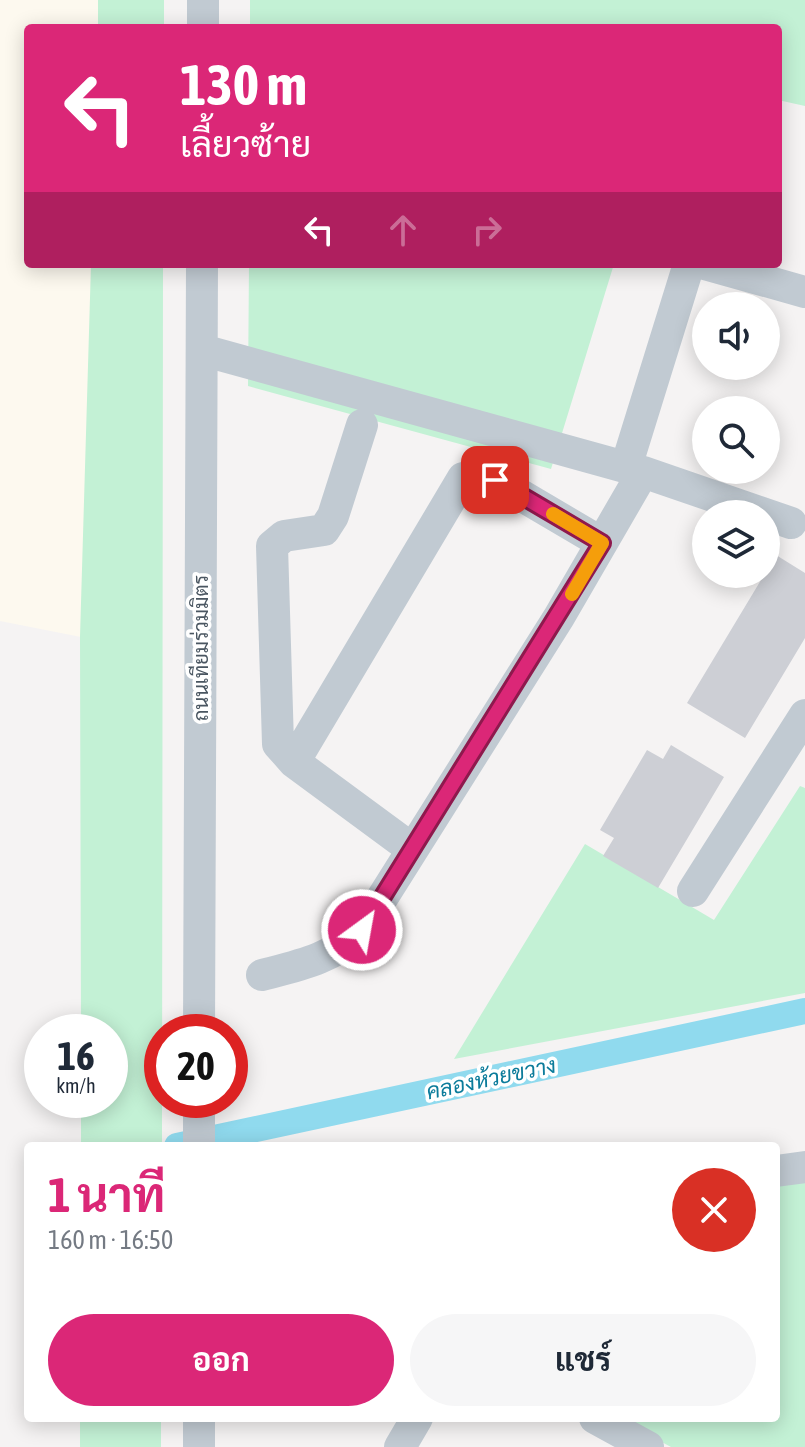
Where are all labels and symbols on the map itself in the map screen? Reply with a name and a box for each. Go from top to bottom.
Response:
pin [461,446,529,514]
street label: ถนนเทียมร่วมมิตร [188,575,212,721]
position arrow [320,888,404,972]
speed limit sign: 20 [144,1014,248,1118]
water label: คลองห้วยขวาง [424,1052,558,1104]

